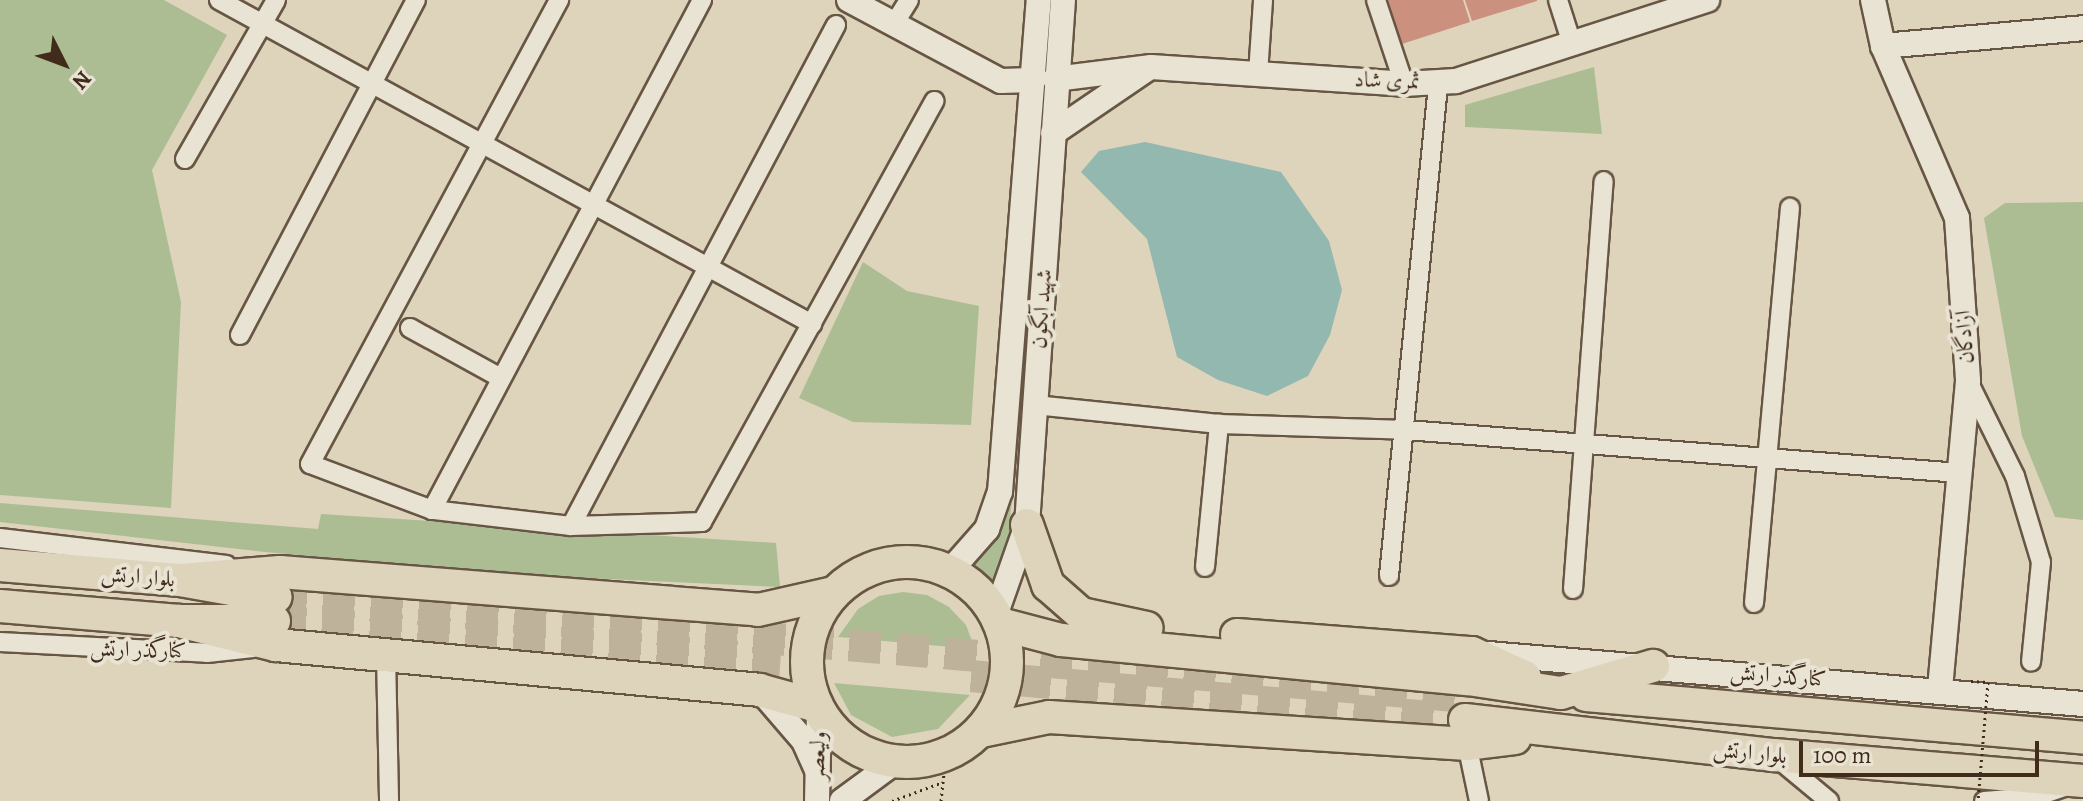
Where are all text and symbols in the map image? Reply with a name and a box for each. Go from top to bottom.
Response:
north arrow [24,24,104,104]
text: N [65,64,98,96]
street label: ثمری شاد [1354,67,1420,95]
street label: شهید آبگون [1026,268,1058,350]
street label: آزادگان [1950,309,1980,365]
street label: بلوار ارتش [100,561,176,593]
street label: کنارگذر ارتش [89,635,187,665]
street label: کنارگذر ارتش [1729,659,1827,693]
scale bar [1803,725,2043,775]
street label: ولیعصر [804,731,832,781]
street label: بلوار ارتش [1712,736,1788,770]
text: 100 m [1813,739,1872,771]

